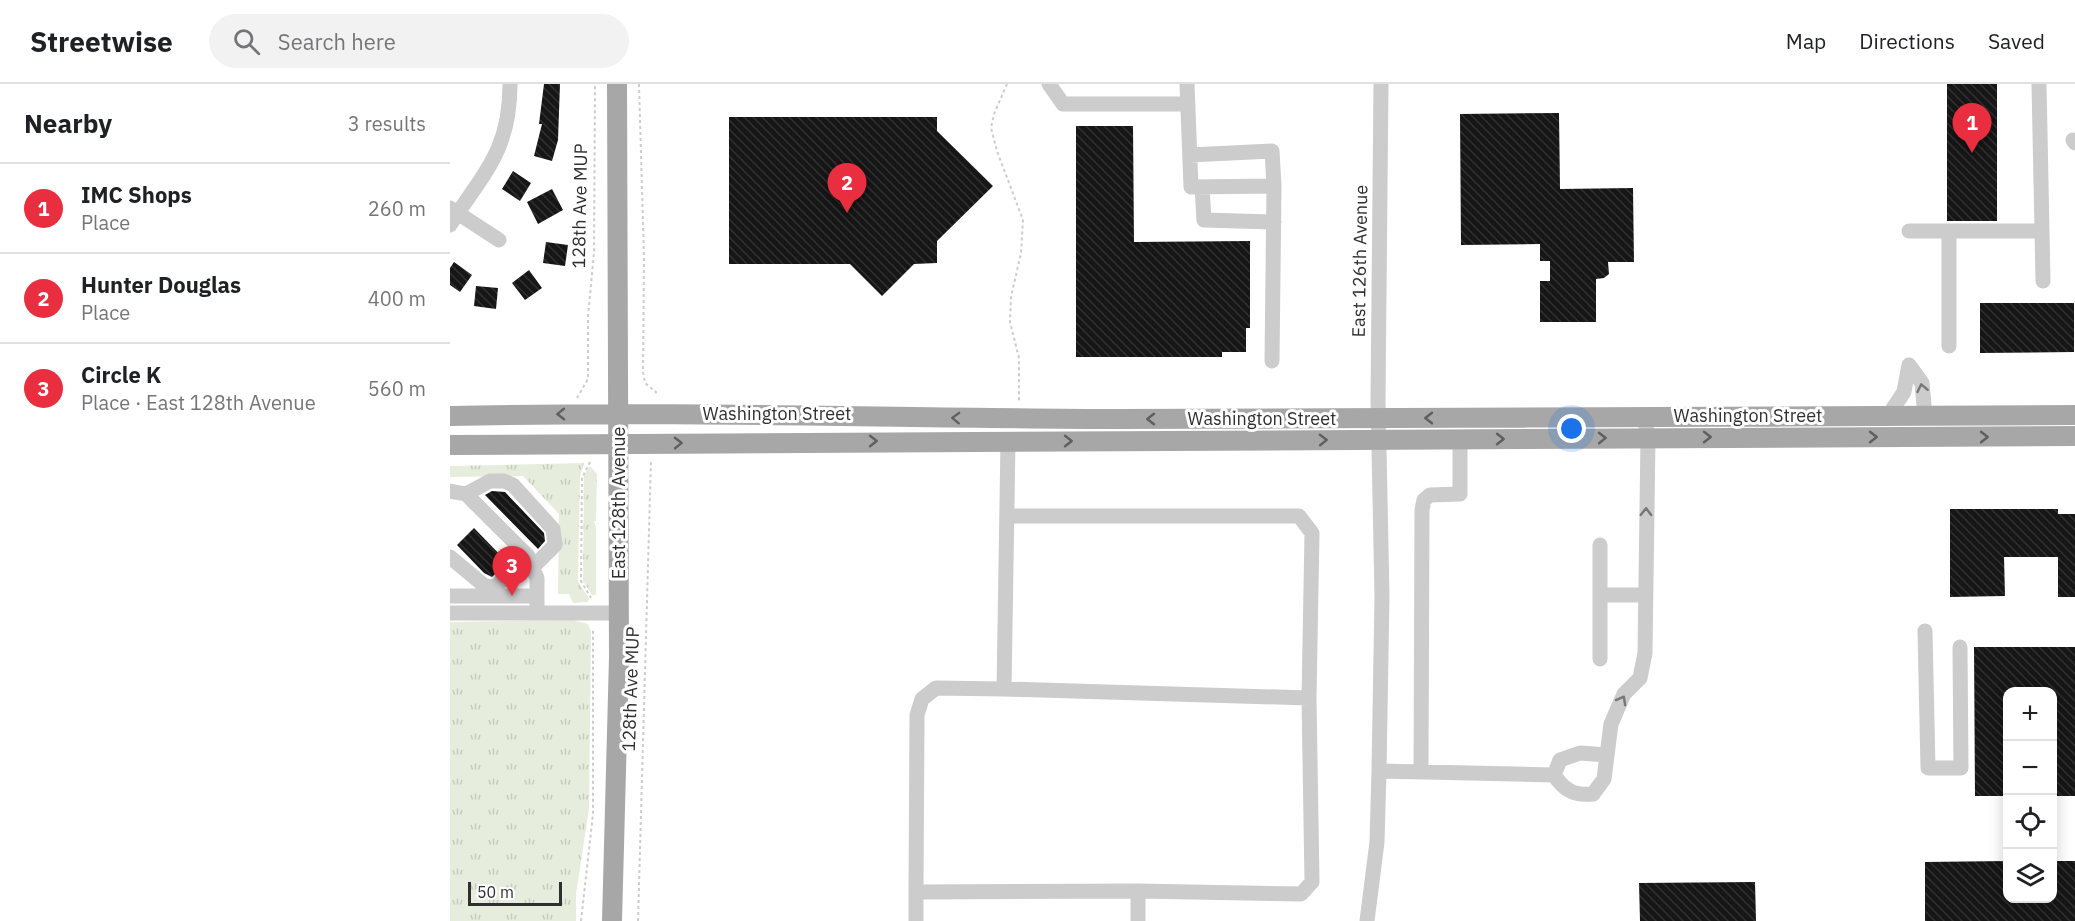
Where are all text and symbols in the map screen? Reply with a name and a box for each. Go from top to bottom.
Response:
search box [209,14,629,68]
text: Streetwise [30,23,173,60]
icon: search [230,25,263,58]
text: Search here [278,27,396,56]
text: Map [1786,27,1826,55]
text: Directions [1859,27,1955,55]
text: Saved [1988,27,2045,55]
pin: 1 [1952,104,1991,153]
text: Nearby [24,106,112,140]
text: 3 results [348,110,426,137]
street label: 128th Ave MUP [567,143,592,269]
pin: 2 [828,164,866,213]
text: IMC Shops [81,180,192,209]
street label: East 126th Avenue [1347,184,1372,337]
text: 1 [38,195,50,222]
text: 260 m [368,195,426,222]
text: Place [81,209,130,236]
text: Hunter Douglas [81,270,241,299]
text: 2 [38,285,50,312]
text: 400 m [368,285,426,312]
text: Place [81,299,130,326]
text: Circle K [81,360,161,389]
text: 3 [38,375,50,402]
text: 560 m [368,375,426,402]
one-way arrow [1917,383,1930,393]
text: Place · East 128th Avenue [81,389,316,416]
street label: Washington Street [703,402,851,425]
street label: Washington Street [1674,404,1822,427]
street label: Washington Street [1188,407,1336,430]
one-way arrow [556,408,565,420]
one-way arrow [952,412,961,424]
one-way arrow [1424,412,1433,424]
one-way arrow [1147,413,1156,425]
your location [1557,414,1586,443]
street label: East 128th Avenue [607,427,630,579]
one-way arrow [1702,431,1711,443]
one-way arrow [1868,431,1877,443]
one-way arrow [1980,431,1989,443]
one-way arrow [1598,432,1607,444]
one-way arrow [1495,433,1504,445]
one-way arrow [1318,434,1327,446]
one-way arrow [868,435,877,447]
one-way arrow [1063,435,1072,447]
one-way arrow [673,437,682,449]
one-way arrow [1640,508,1652,517]
pin: 3 [492,546,532,596]
street label: 128th Ave MUP [617,626,644,752]
map controls [2003,687,2057,903]
button: + [2003,687,2057,741]
one-way arrow [1615,696,1626,706]
button: − [2003,741,2057,795]
button: locate [2003,795,2057,849]
button: layers [2003,849,2057,903]
scale bar [468,879,562,906]
text: 50 m [477,882,514,902]

